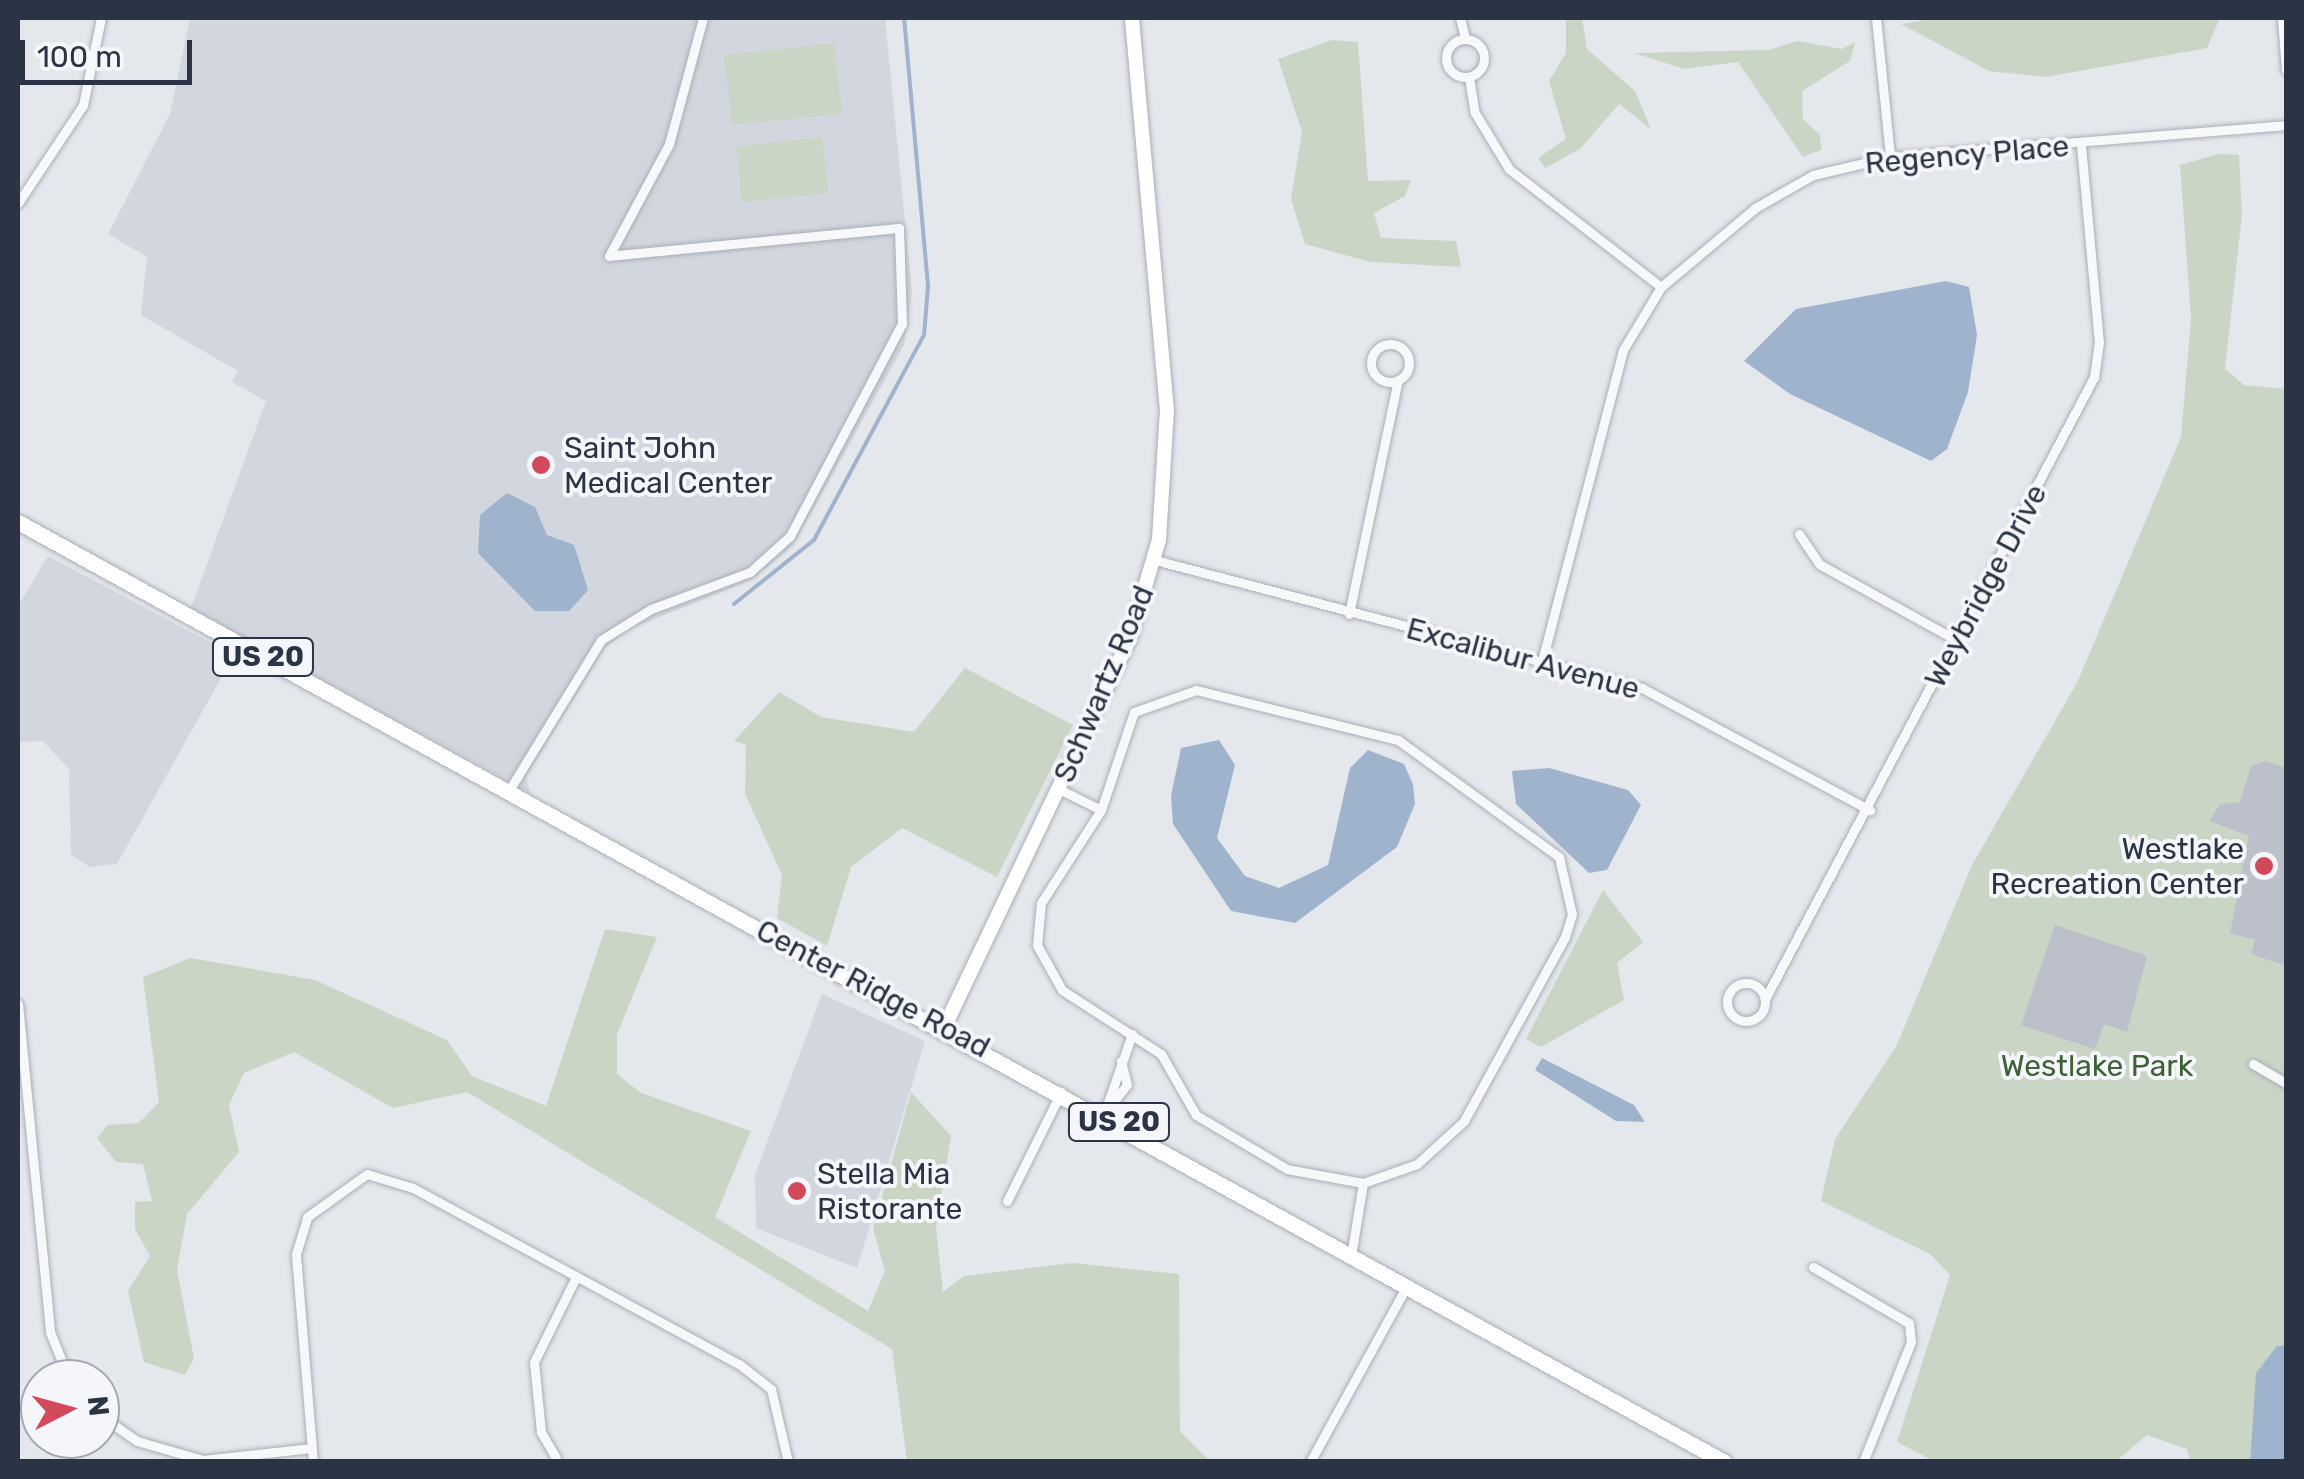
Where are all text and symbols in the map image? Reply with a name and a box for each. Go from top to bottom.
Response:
scale bar [25,20,198,82]
text: 100 m [37,39,122,75]
street label: Regency Place [1863,128,2071,182]
place label: Saint John Medical Center [564,430,772,500]
marker: Saint John Medical Center [528,452,554,478]
street label: Weybridge Drive [1917,478,2055,694]
street label: Schwartz Road [1046,580,1162,788]
street label: Excalibur Avenue [1402,610,1644,708]
road number: US 20 [210,634,316,680]
place label: Westlake Recreation Center [1990,831,2244,902]
marker: Westlake Recreation Center [2253,855,2275,877]
street label: Center Ridge Road [750,912,996,1066]
park label: Westlake Park [2001,1048,2193,1084]
road number: US 20 [1066,1099,1172,1145]
place label: Stella Mia Ristorante [817,1156,962,1226]
marker: Stella Mia Ristorante [786,1180,808,1202]
north arrow [20,1359,120,1459]
text: N [81,1394,116,1418]

